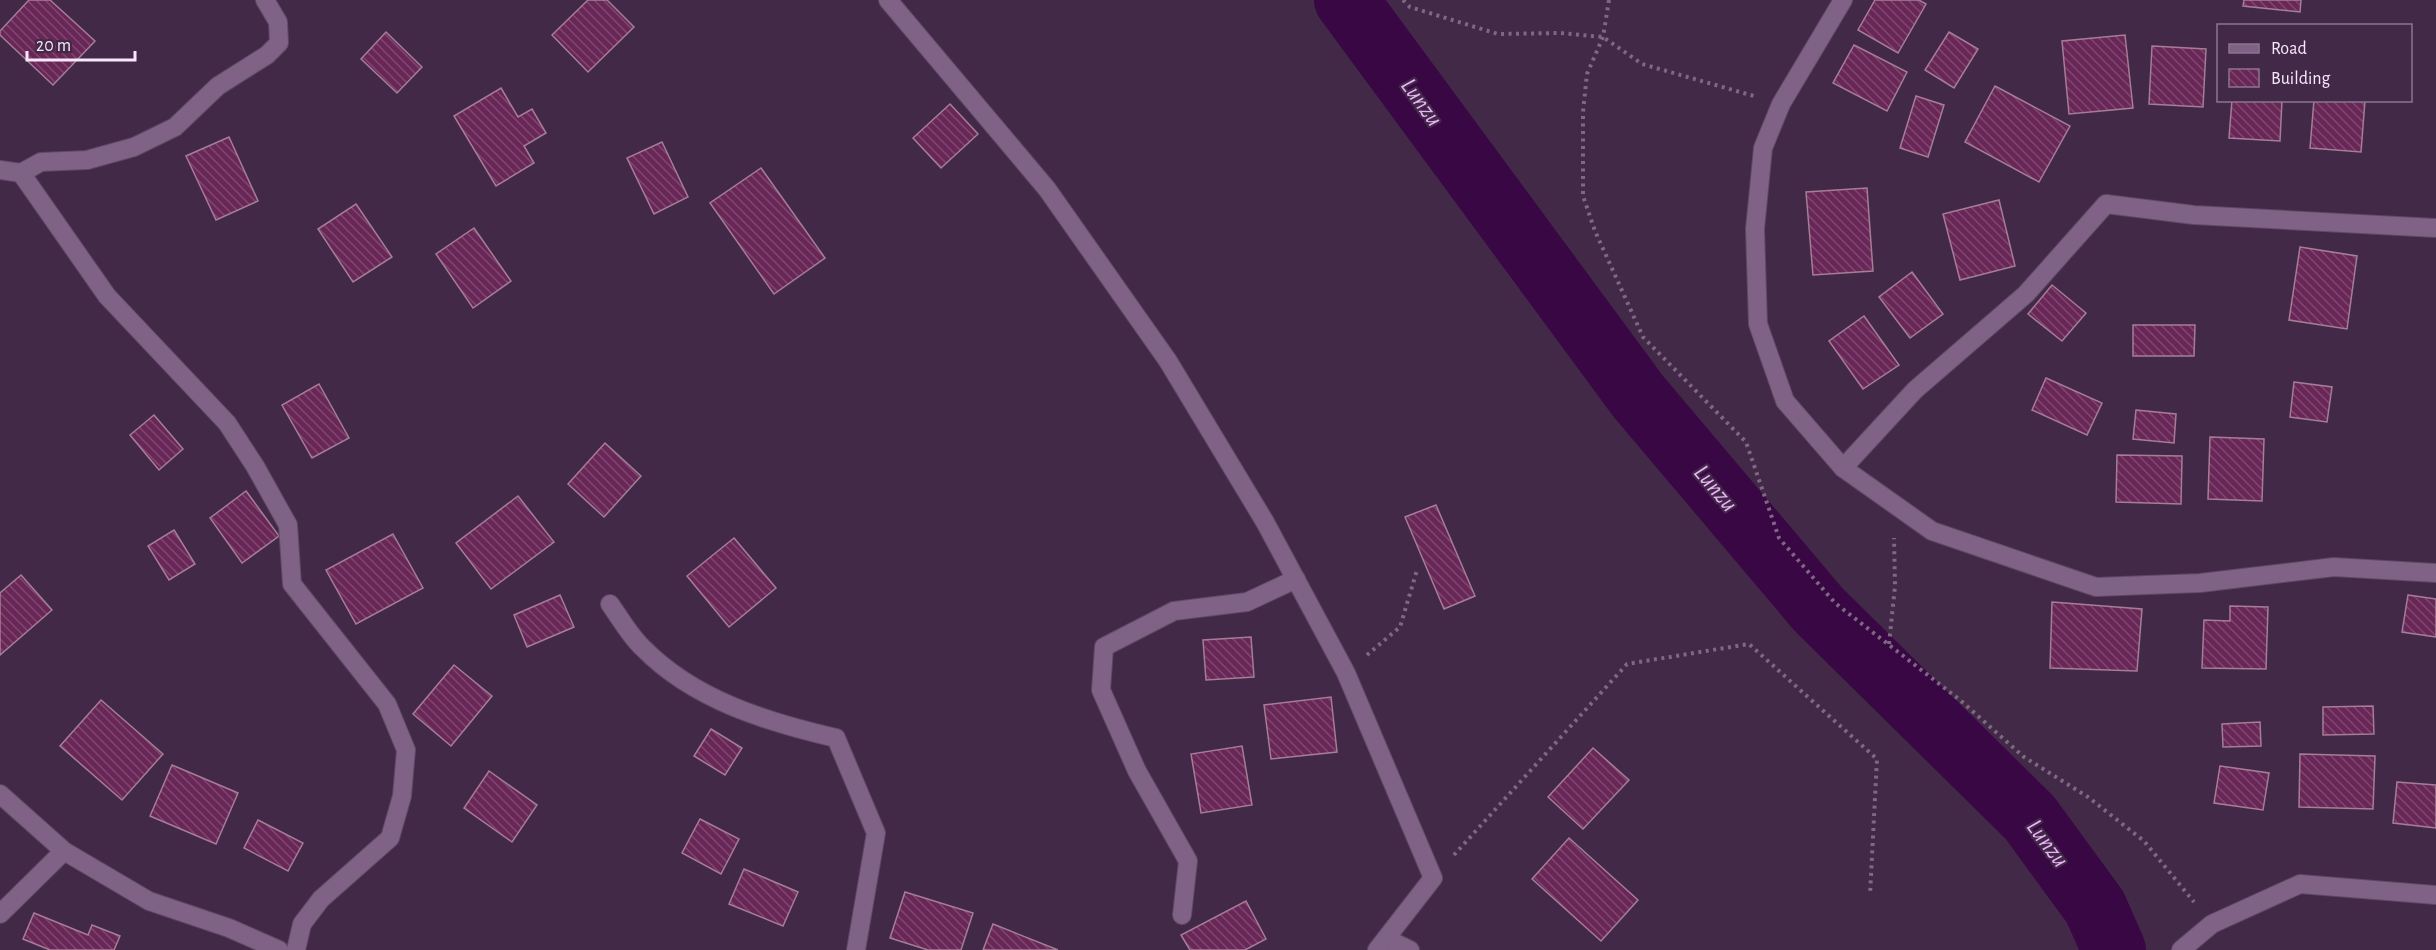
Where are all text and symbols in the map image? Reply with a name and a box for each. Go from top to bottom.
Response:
scale bar [27,24,135,62]
legend [2217,24,2412,102]
text: 20 m [36,37,71,55]
text: Road [2271,40,2307,58]
text: Building [2271,70,2331,88]
water label: Lunzu [1396,74,1447,131]
water label: Lunzu [1689,461,1742,517]
water label: Lunzu [2022,815,2073,872]

